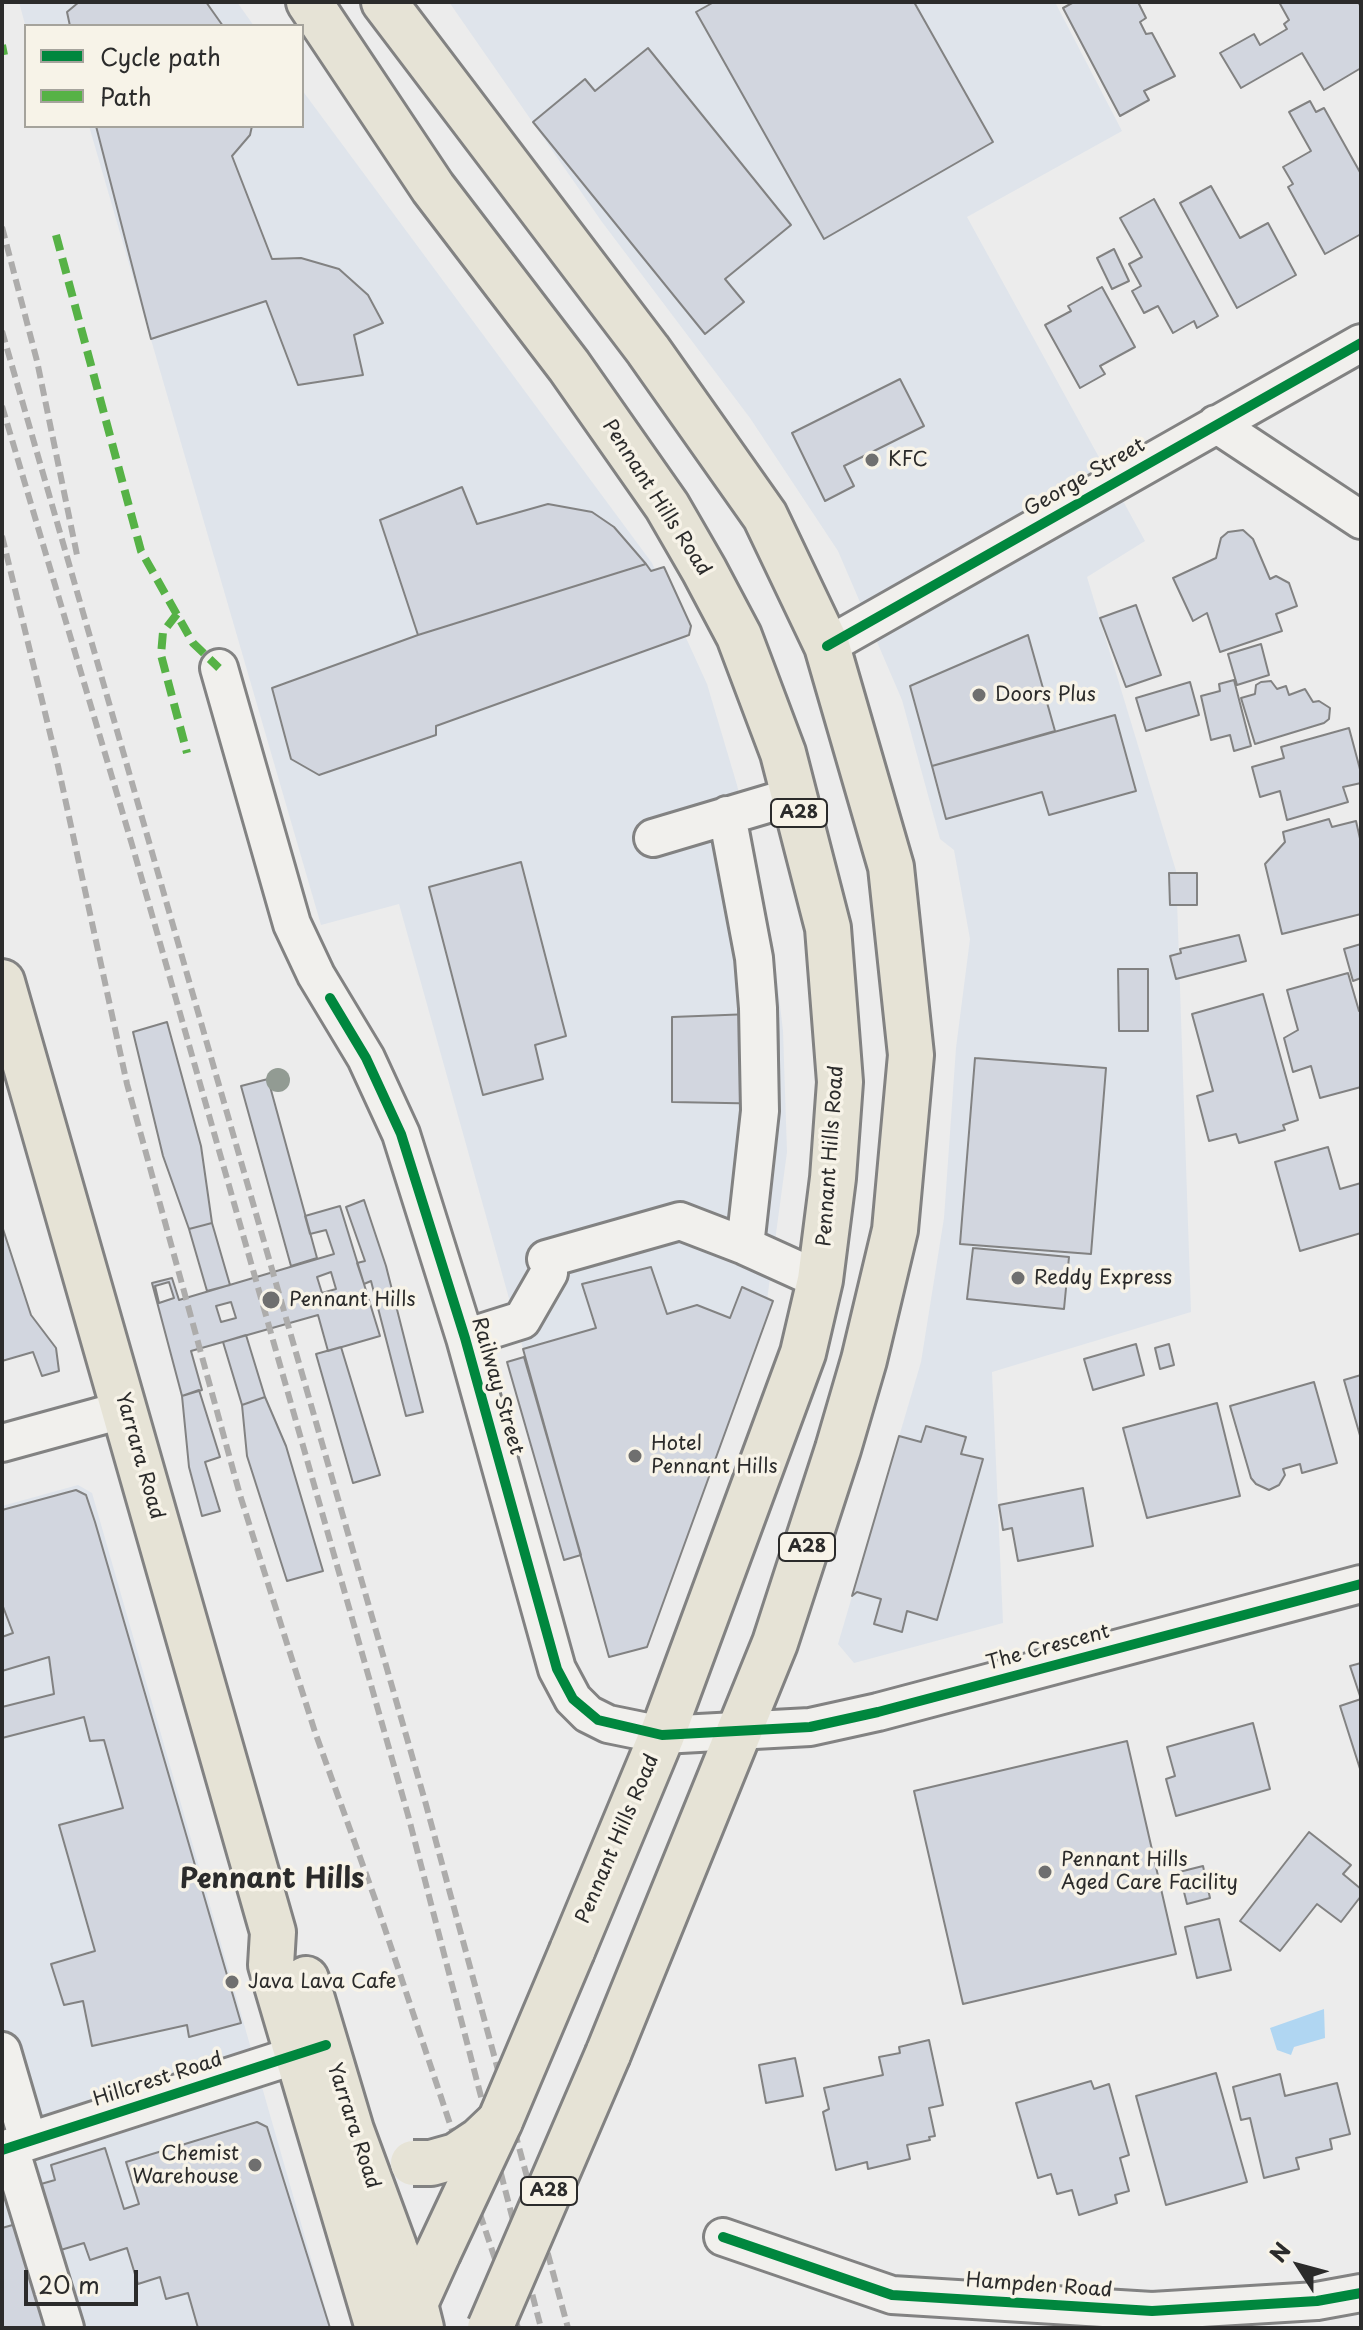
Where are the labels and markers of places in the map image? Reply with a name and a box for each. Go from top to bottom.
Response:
place label: KFC [888,448,928,472]
marker: KFC [863,451,881,469]
place label: Doors Plus [995,683,1096,707]
marker: Doors Plus [970,686,988,704]
place label: Reddy Express [1034,1266,1172,1290]
marker: Reddy Express [1009,1269,1027,1287]
place label: Pennant Hills [289,1288,416,1312]
marker: Pennant Hills [260,1289,282,1311]
place label: Hotel Pennant Hills [651,1432,778,1479]
marker: Hotel Pennant Hills [626,1447,644,1465]
place label: Pennant Hills Aged Care Facility [1061,1848,1238,1895]
marker: Pennant Hills Aged Care Facility [1036,1863,1054,1881]
place label: Java Lava Cafe [248,1970,396,1994]
marker: Java Lava Cafe [223,1973,241,1991]
place label: Chemist Warehouse [133,2142,239,2189]
marker: Chemist Warehouse [246,2156,264,2174]

